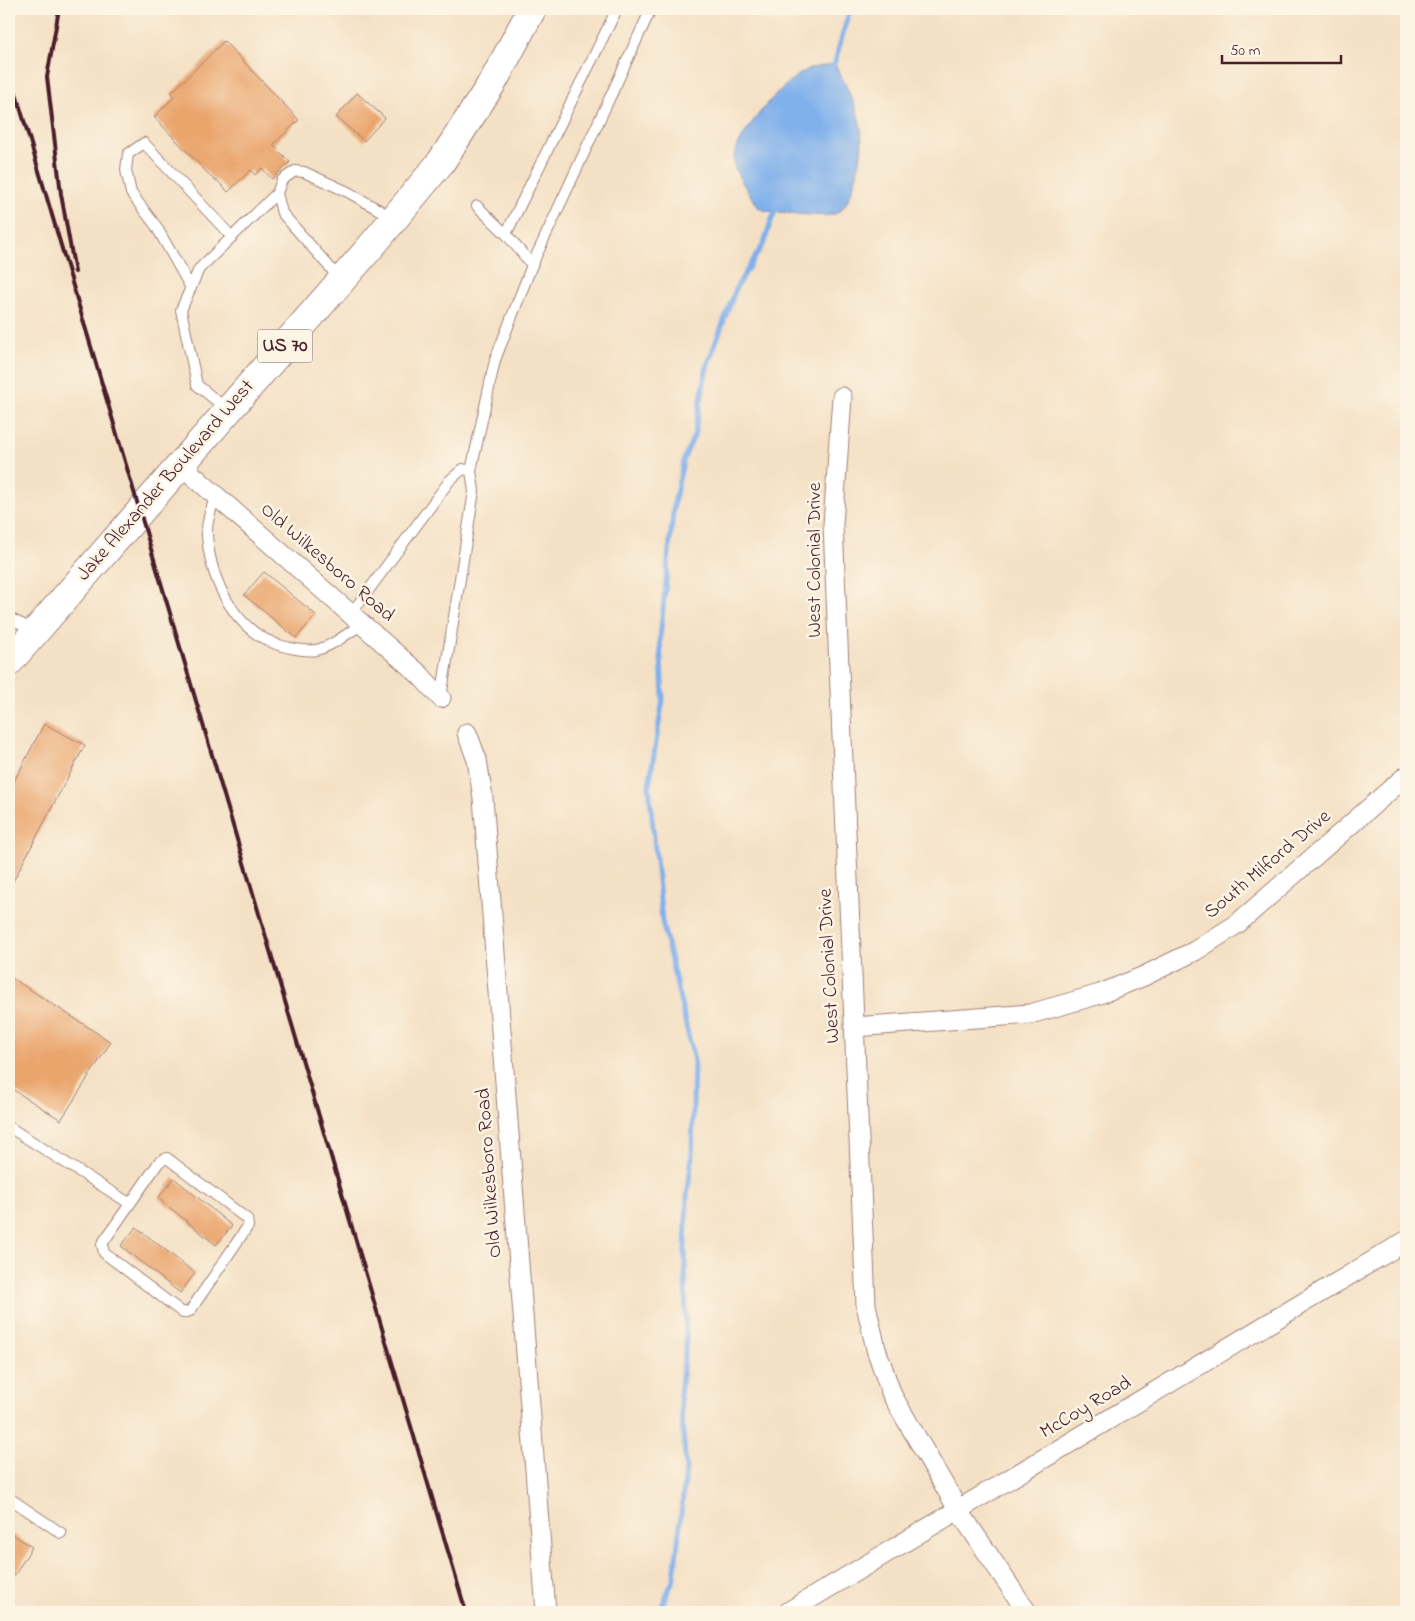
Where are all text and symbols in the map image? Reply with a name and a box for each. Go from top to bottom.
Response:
scale bar [1222,32,1341,64]
text: 50 m [1230,40,1261,62]
road number: US 70 [258,330,312,362]
street label: Jake Alexander Boulevard West [70,374,262,588]
street label: West Colonial Drive [801,482,830,638]
street label: Old Wilkesboro Road [253,496,401,630]
street label: South Milford Drive [1198,803,1338,927]
street label: West Colonial Drive [811,888,849,1044]
street label: Old Wilkesboro Road [470,1087,510,1259]
street label: McCoy Road [1035,1369,1137,1447]

